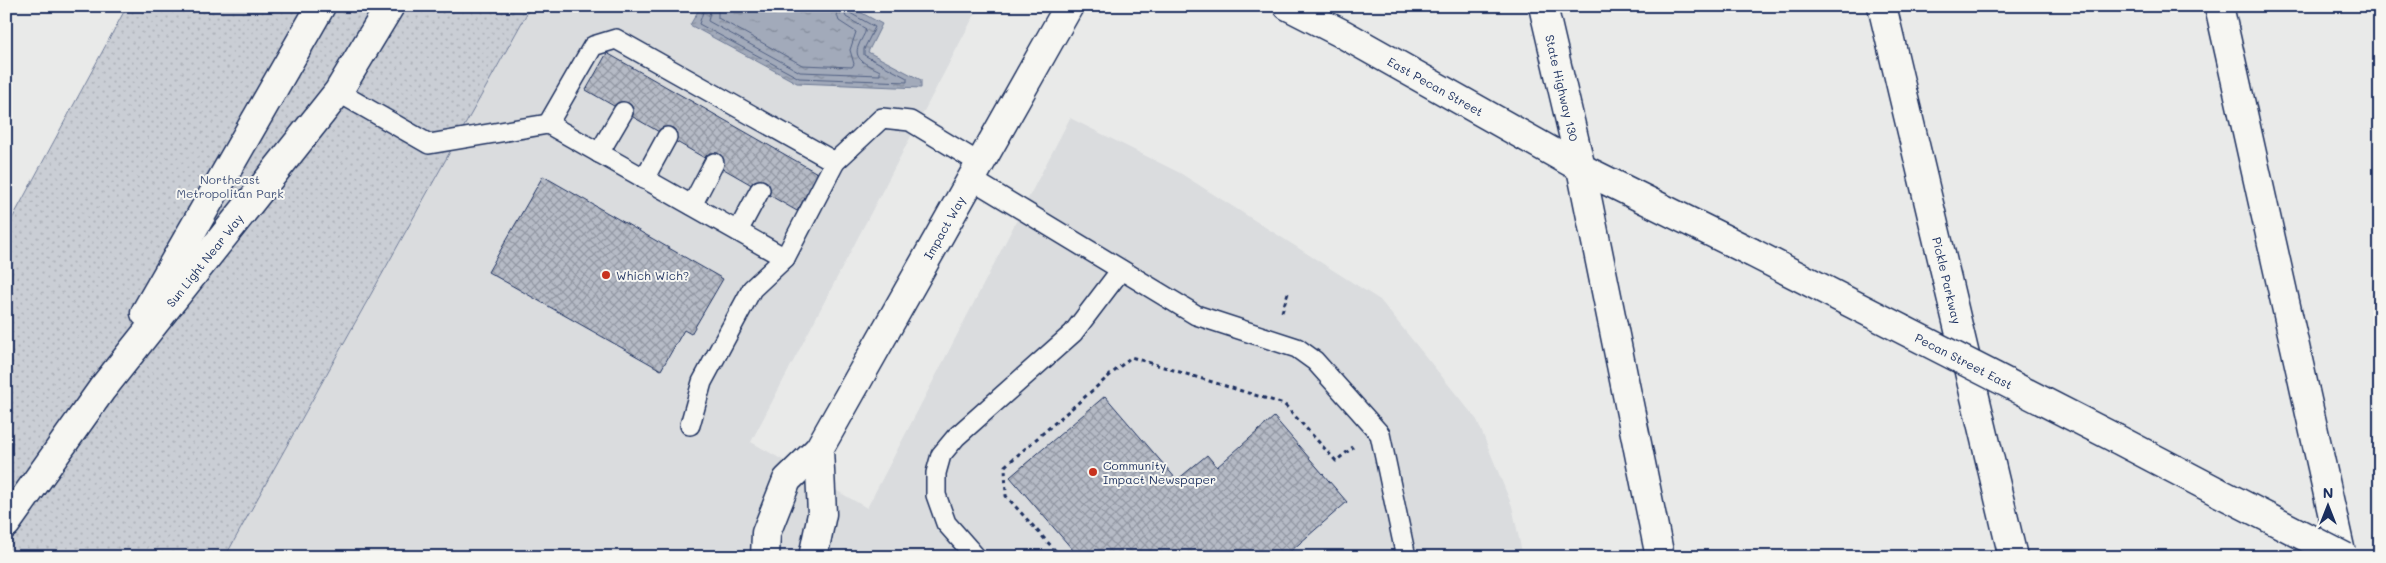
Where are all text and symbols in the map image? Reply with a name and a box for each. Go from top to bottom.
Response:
street label: State Highway 130 [1542,33,1583,143]
street label: East Pecan Street [1385,53,1486,119]
park label: Northeast Metropolitan Park [176,171,284,201]
street label: Impact Way [920,193,968,262]
street label: Sun Light Near Way [162,210,246,310]
street label: Pickle Parkway [1929,235,1965,326]
place label: Which Wich? [616,267,689,283]
marker: Which Wich? [600,269,612,281]
street label: Pecan Street East [1912,329,2015,392]
place label: Community Impact Newspaper [1103,457,1216,487]
marker: Community Impact Newspaper [1087,466,1099,478]
north arrow [2304,480,2354,530]
text: N [2323,483,2333,502]

